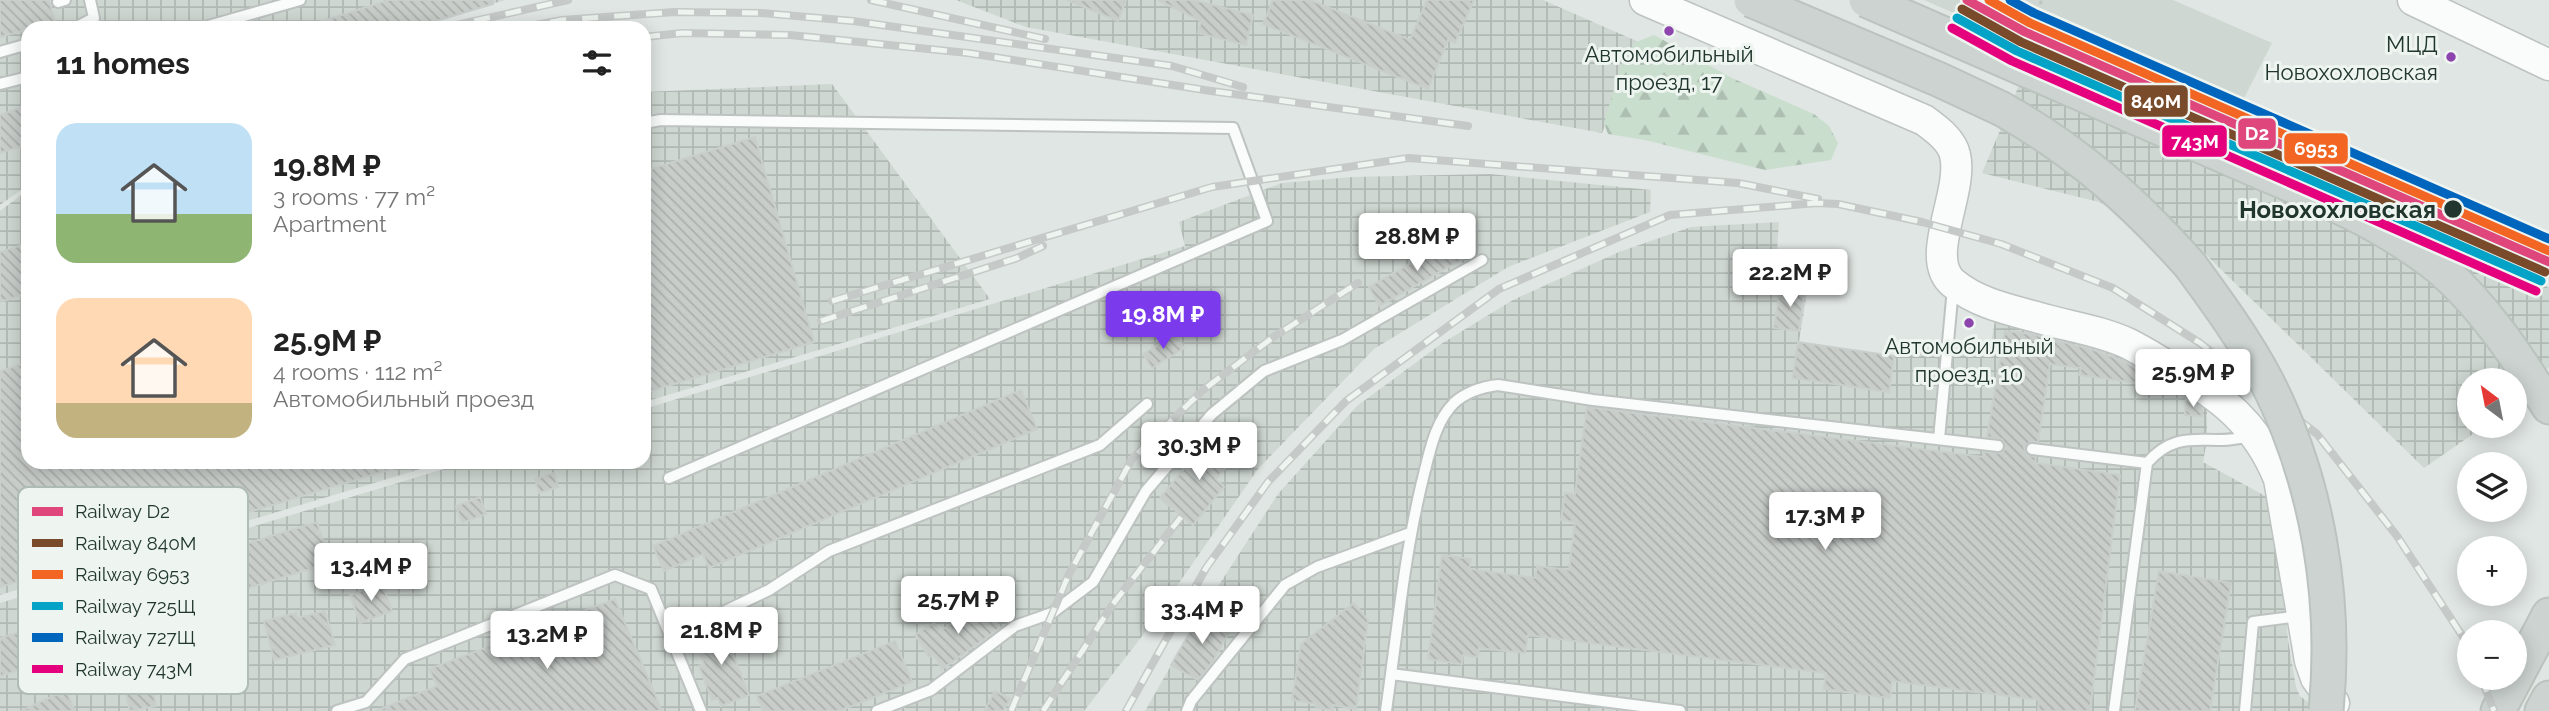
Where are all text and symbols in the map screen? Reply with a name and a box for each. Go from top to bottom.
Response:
marker: Автомобильный проезд, 17 [1662,24,1676,38]
place label: МЦД Новохохловская [2264,31,2438,85]
place label: Автомобильный проезд, 17 [1584,41,1754,95]
icon: filters [578,44,616,82]
text: 11 homes [56,46,190,81]
marker: МЦД Новохохловская [2444,50,2458,64]
line badge: 840М [2123,84,2189,118]
text: 840М [2131,90,2181,112]
line badge: D2 [2237,117,2277,150]
text: D2 [2245,122,2269,144]
line badge: 743М [2161,124,2228,158]
text: 743М [2171,130,2219,152]
line badge: 6953 [2283,132,2349,165]
text: 6953 [2294,137,2338,159]
text: 19.8M ₽ [273,148,381,183]
icon: home [112,151,196,235]
text: 3 rooms · 77 m² [273,183,435,210]
place label: Новохохловская [2239,195,2436,224]
marker: Новохохловская [2442,198,2464,220]
text: Apartment [273,210,387,237]
pin: 28.8M ₽ [1352,214,1482,273]
text: 28.8M ₽ [1375,222,1459,249]
pin: 22.2M ₽ [1725,250,1855,309]
text: 22.2M ₽ [1749,258,1831,285]
pin: 19.8M ₽ [1098,292,1228,351]
text: 19.8M ₽ [1122,300,1204,327]
marker: Автомобильный проезд, 10 [1962,316,1976,330]
text: 25.9M ₽ [273,323,382,358]
icon: home [112,326,196,410]
place label: Автомобильный проезд, 10 [1884,333,2054,387]
pin: 25.9M ₽ [2128,350,2258,409]
text: 4 rooms · 112 m² [273,358,442,385]
text: 25.9M ₽ [2151,358,2235,385]
north arrow [2457,368,2527,438]
map controls [2457,368,2527,690]
text: Автомобильный проезд [273,385,534,412]
pin: 30.3M ₽ [1134,422,1264,482]
text: 30.3M ₽ [1157,431,1241,458]
button: layers [2457,452,2527,522]
legend [18,487,248,694]
pin: 17.3M ₽ [1760,492,1890,552]
text: Railway D2 [75,500,170,522]
text: 17.3M ₽ [1785,501,1865,528]
text: Railway 840М [75,532,196,554]
button: + [2457,536,2527,606]
pin: 13.4M ₽ [306,544,436,603]
text: 13.4M ₽ [330,552,412,579]
text: Railway 6953 [75,563,190,585]
pin: 25.7M ₽ [893,576,1023,636]
text: 25.7M ₽ [917,585,999,612]
pin: 33.4M ₽ [1137,586,1267,646]
text: Railway 725Щ [75,595,196,617]
text: 33.4M ₽ [1161,595,1243,622]
pin: 21.8M ₽ [656,608,786,667]
pin: 13.2M ₽ [482,612,612,671]
text: 21.8M ₽ [680,616,762,643]
text: 13.2M ₽ [506,620,588,647]
button: − [2457,620,2527,690]
text: Railway 727Щ [75,626,196,648]
text: Railway 743М [75,658,193,680]

